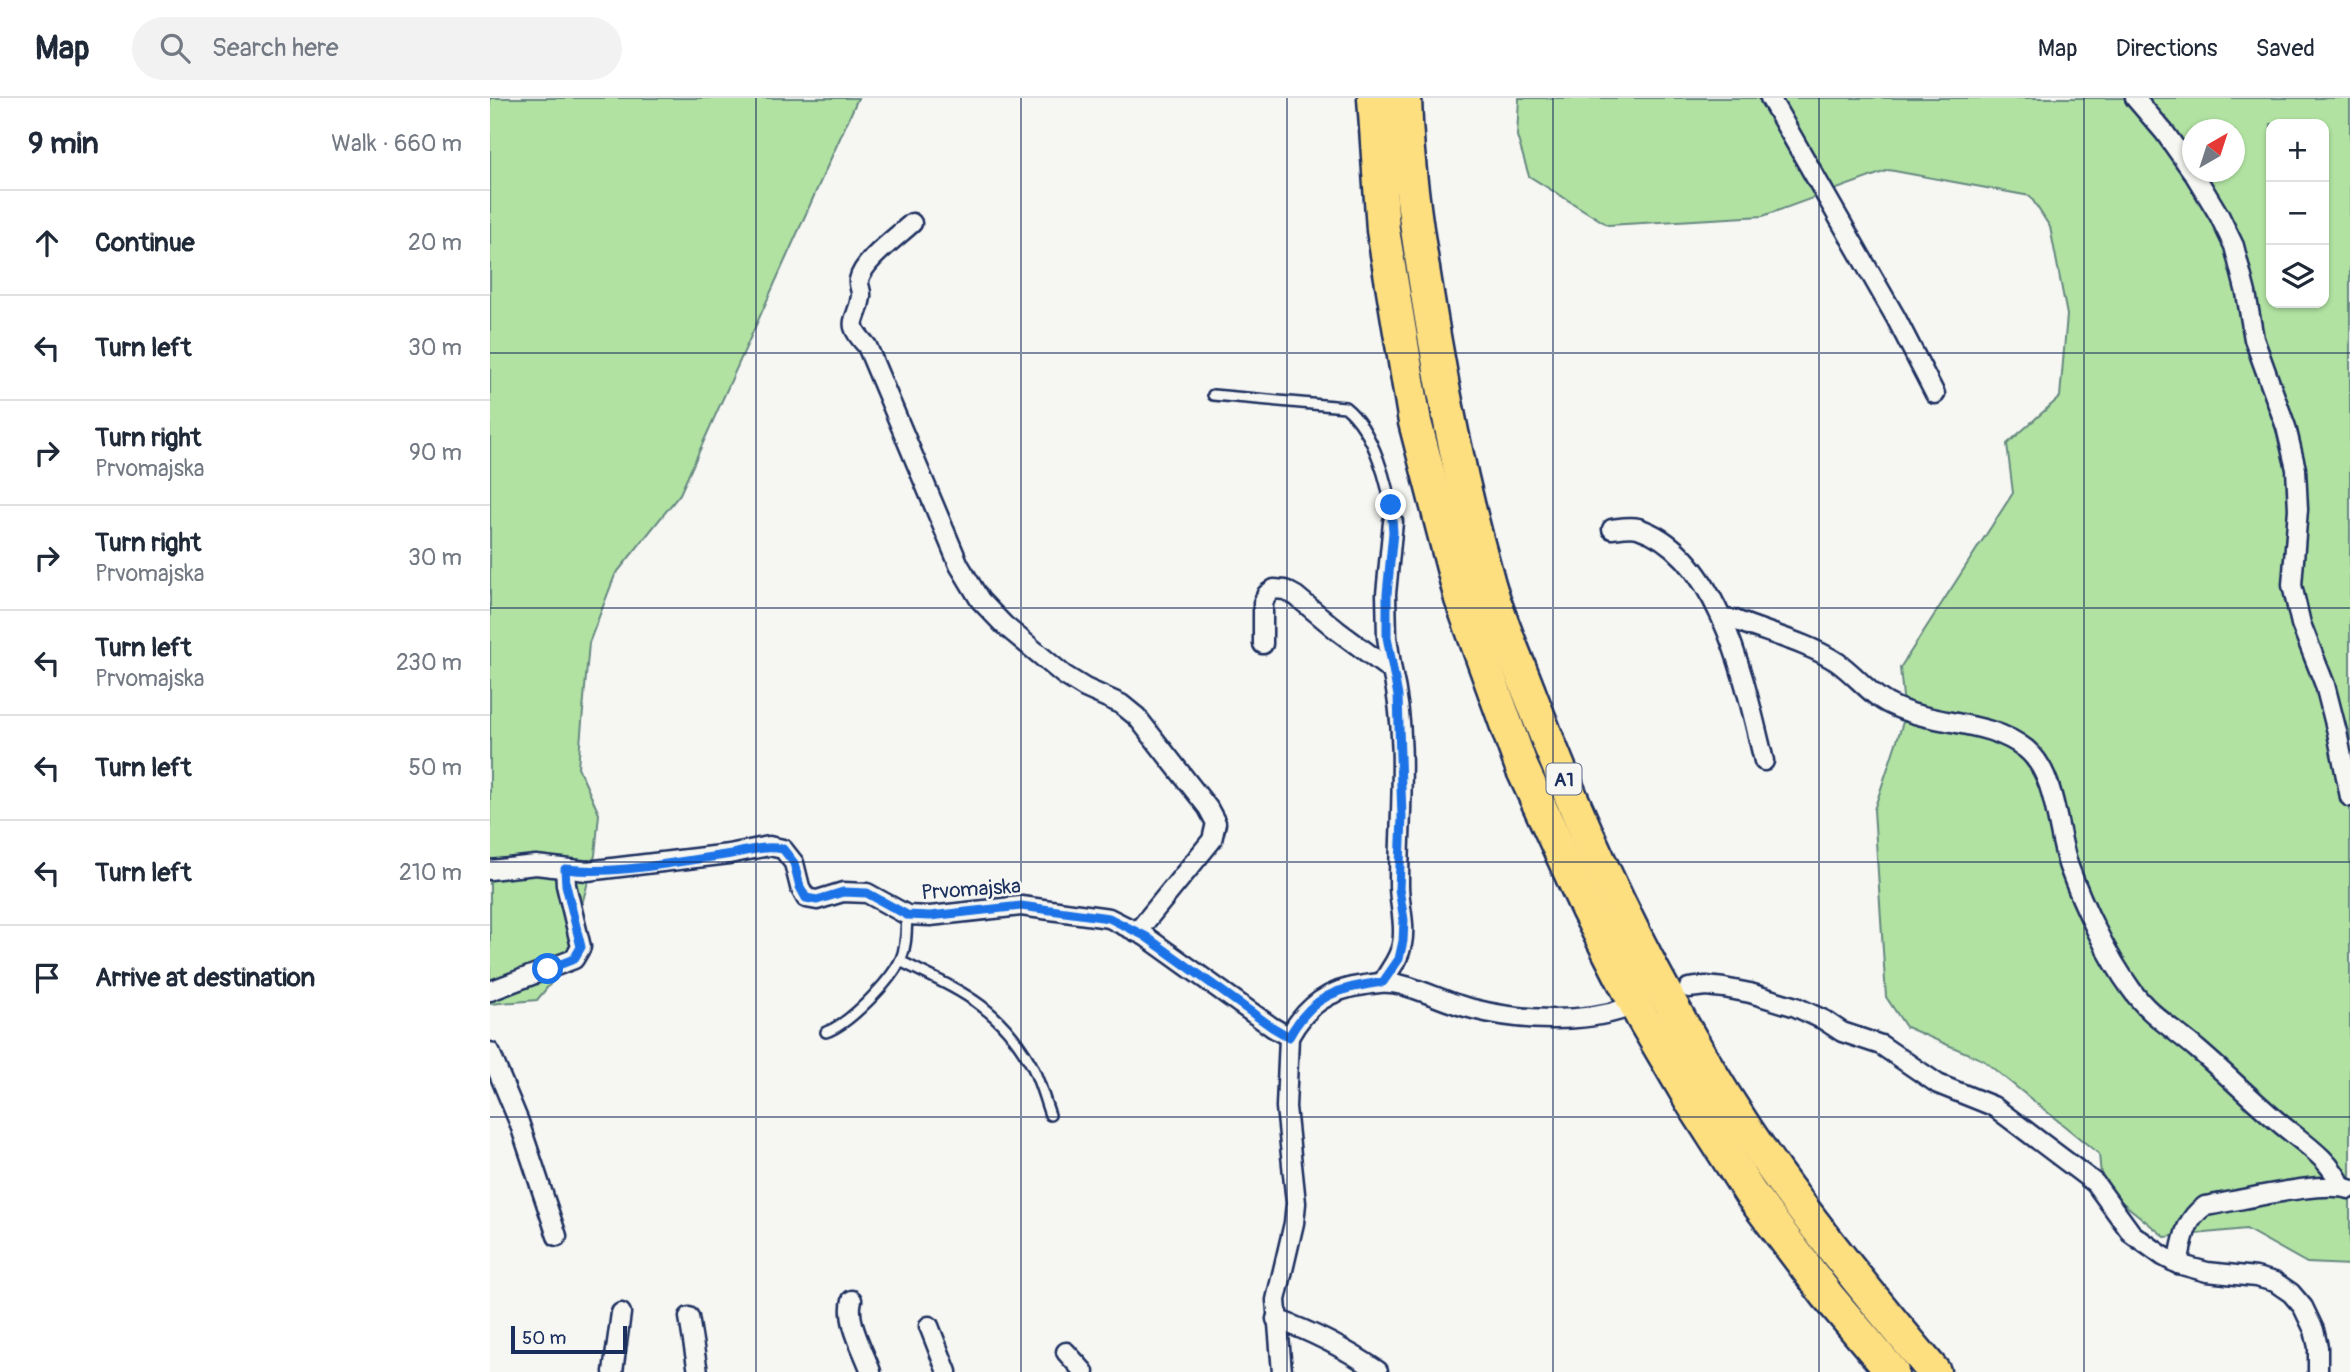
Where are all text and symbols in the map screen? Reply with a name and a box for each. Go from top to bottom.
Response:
search box [132,17,622,80]
text: Map [35,28,90,69]
icon: search [156,29,194,67]
text: Search here [212,32,339,64]
text: Map [2038,34,2078,63]
text: Directions [2116,34,2217,63]
text: Saved [2255,34,2315,63]
north arrow [2182,119,2245,182]
map controls [2266,119,2329,308]
button: + [2266,119,2329,182]
text: 9 min [28,125,99,162]
text: Walk · 660 m [331,129,462,158]
button: − [2266,182,2329,245]
icon: ahead [28,224,66,262]
text: Continue [95,227,195,259]
text: 20 m [408,228,462,257]
button: layers [2266,245,2329,308]
icon: left [28,329,66,367]
text: Turn left [95,332,191,364]
text: 30 m [408,333,462,362]
text: Turn right [95,422,201,454]
icon: right [28,434,66,472]
text: 90 m [409,438,462,467]
text: Prvomajska [95,454,204,483]
route end [1375,489,1406,520]
text: Turn right [95,527,201,559]
icon: right [28,539,66,577]
text: 30 m [408,543,462,572]
text: Prvomajska [95,559,204,588]
text: Turn left [95,632,191,664]
icon: left [28,644,66,682]
text: 230 m [396,648,462,677]
text: Prvomajska [95,664,204,693]
icon: left [28,749,66,787]
text: Turn left [95,752,191,784]
text: 50 m [408,753,462,782]
road number: A1 [1546,764,1582,794]
icon: left [28,854,66,892]
text: Turn left [95,857,191,889]
text: 210 m [399,858,462,887]
street label: Prvomajska [920,873,1022,906]
route start [532,953,563,984]
icon: arrive [28,959,66,997]
text: Arrive at destination [95,962,315,994]
scale bar [511,1323,626,1355]
text: 50 m [522,1326,566,1350]

